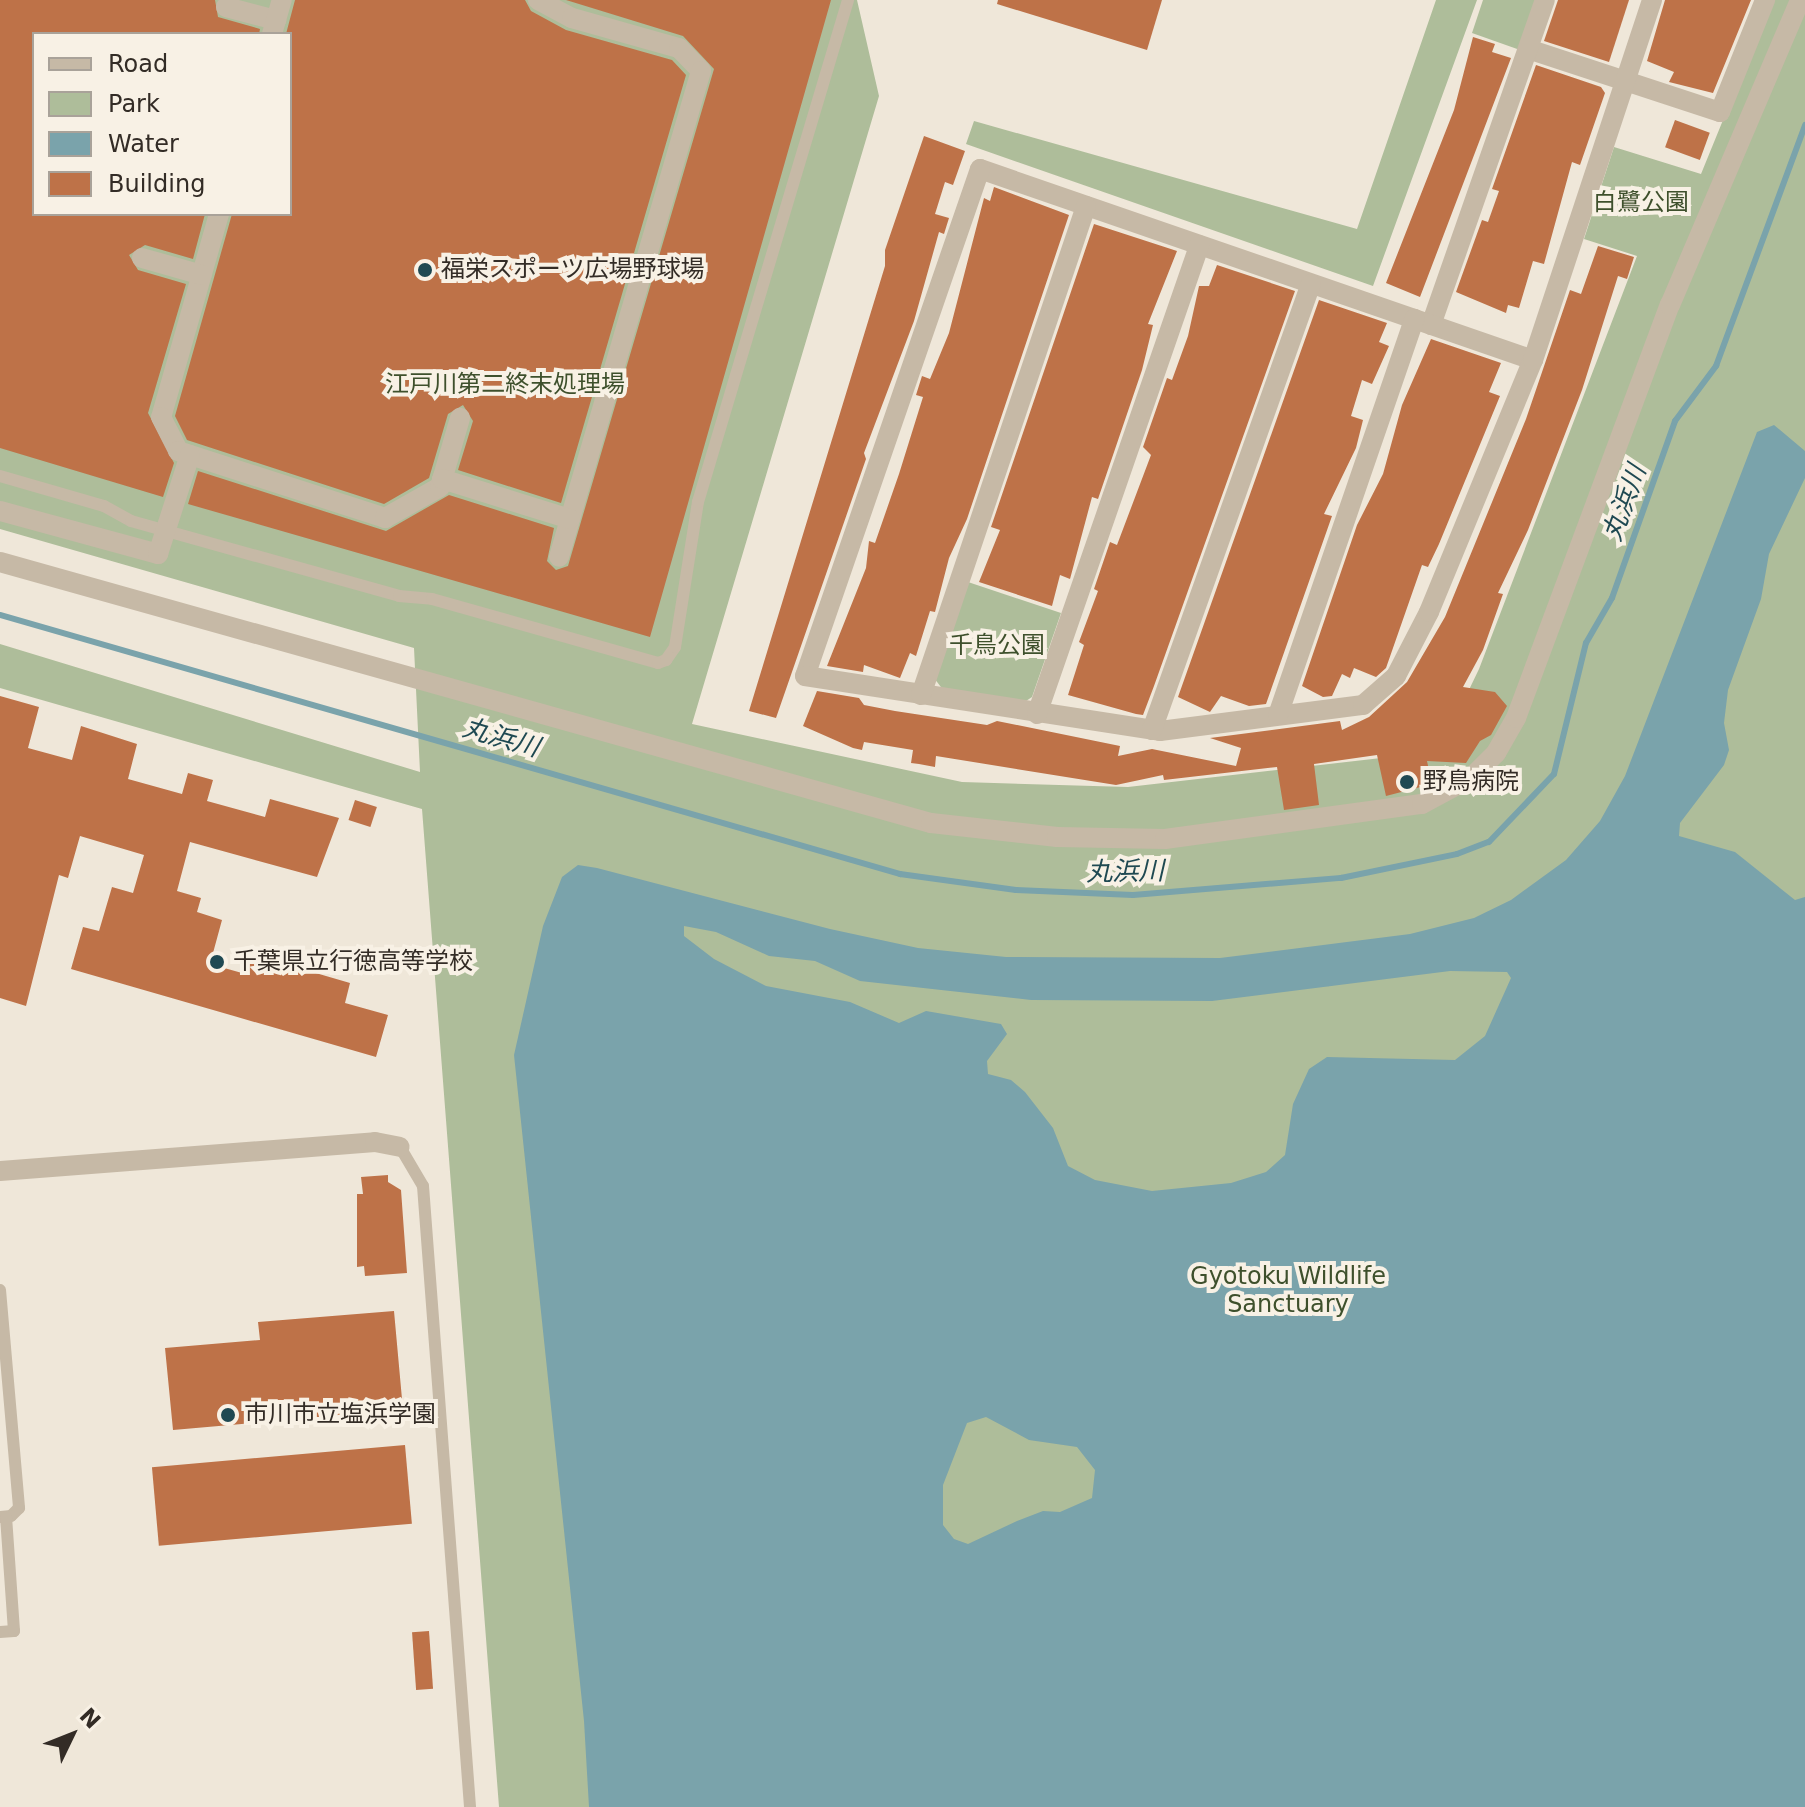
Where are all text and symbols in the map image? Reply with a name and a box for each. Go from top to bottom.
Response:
legend [32,32,292,216]
text: Road [108,50,168,78]
text: Park [108,90,160,118]
text: Water [108,130,179,158]
text: Building [108,170,205,198]
park label: 白鷺公園 [1593,189,1689,217]
place label: 福栄スポーツ広場野球場 [441,256,705,284]
marker: 福栄スポーツ広場野球場 [416,261,434,279]
park label: 江戸川第二終末処理場 [385,371,625,399]
water label: 丸浜川 [1597,461,1653,545]
park label: 千鳥公園 [949,632,1045,660]
water label: 丸浜川 [459,712,543,764]
place label: 野鳥病院 [1423,768,1519,796]
marker: 野鳥病院 [1398,773,1416,791]
water label: 丸浜川 [1086,856,1164,888]
place label: 千葉県立行徳高等学校 [233,948,473,976]
marker: 千葉県立行徳高等学校 [208,953,226,971]
park label: Gyotoku Wildlife Sanctuary [1190,1263,1386,1319]
place label: 市川市立塩浜学園 [244,1401,436,1429]
marker: 市川市立塩浜学園 [219,1406,237,1424]
north arrow [32,1695,112,1775]
text: N [74,1703,105,1734]

